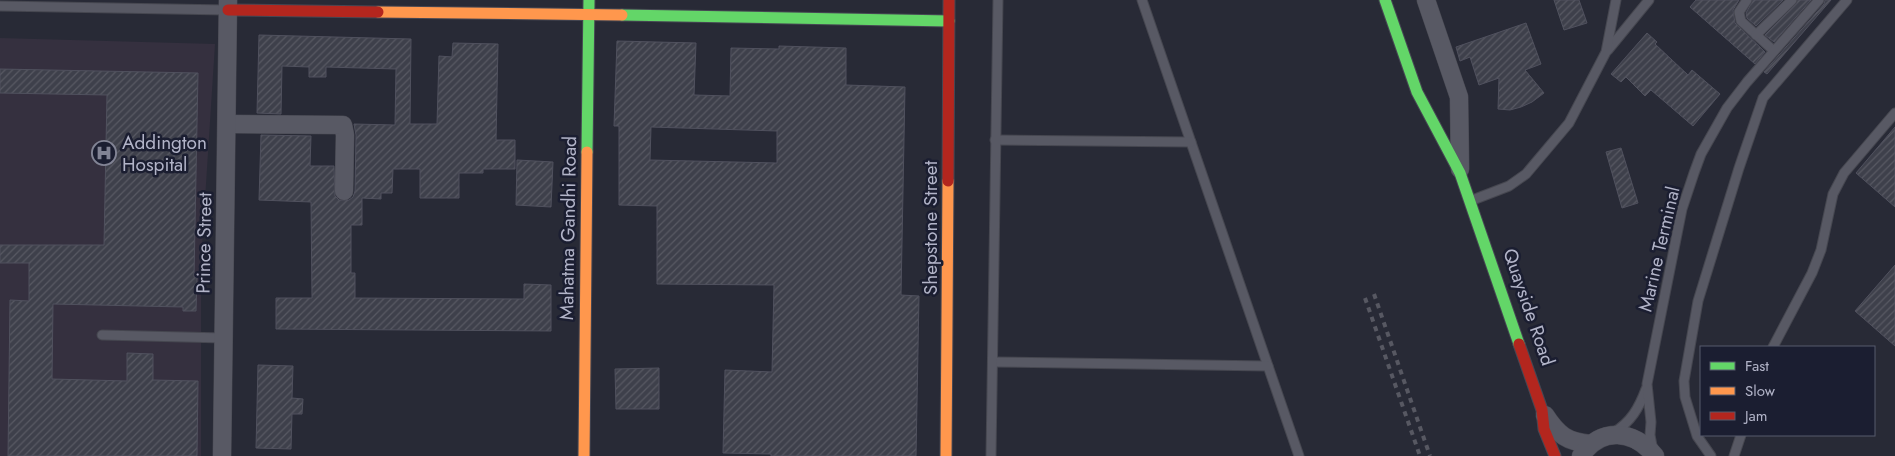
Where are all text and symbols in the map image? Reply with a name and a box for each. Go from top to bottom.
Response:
place label: Addington Hospital [122,129,207,178]
street label: Mahatma Gandhi Road [553,136,583,320]
hospital icon: Addington Hospital [91,140,117,166]
street label: Shepstone Street [917,160,944,295]
street label: Marine Terminal [1631,184,1687,314]
street label: Prince Street [190,192,218,294]
street label: Quayside Road [1496,245,1562,369]
legend [1700,346,1875,436]
text: Fast [1745,355,1769,377]
text: Slow [1745,380,1776,402]
text: Jam [1743,405,1768,427]

